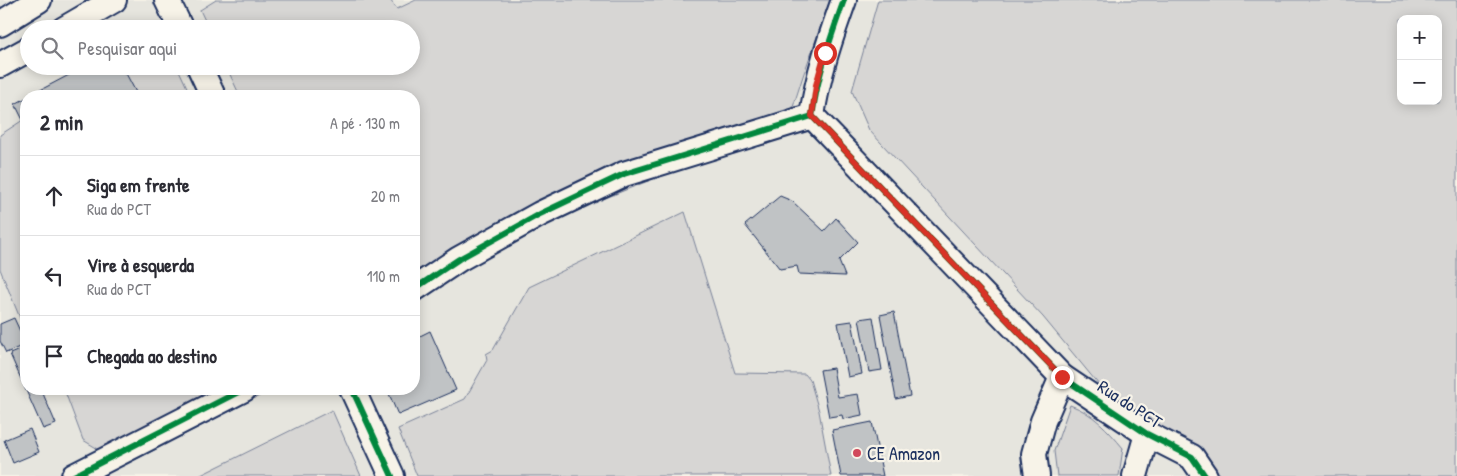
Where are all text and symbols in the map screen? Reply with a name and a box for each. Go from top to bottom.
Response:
map controls [1397,15,1442,105]
button: + [1397,15,1442,60]
search box [20,20,420,75]
icon: search [38,34,66,62]
text: Pesquisar aqui [78,35,177,61]
route start [814,42,837,65]
button: − [1397,60,1442,105]
text: 2 min [40,108,83,137]
text: A pé · 130 m [330,112,400,134]
text: Siga em frente [87,172,190,198]
icon: ahead [40,182,68,210]
text: 20 m [371,185,400,207]
text: Rua do PCT [87,198,151,220]
text: Vire à esquerda [87,252,194,278]
icon: left [40,262,68,290]
text: 110 m [367,265,400,287]
text: Rua do PCT [87,278,151,300]
icon: arrive [40,342,68,370]
text: Chegada ao destino [87,343,217,369]
route end [1051,366,1074,389]
street label: Rua do PCT [1093,374,1167,434]
place label: CE Amazon [867,441,940,466]
marker: CE Amazon [851,447,863,459]

